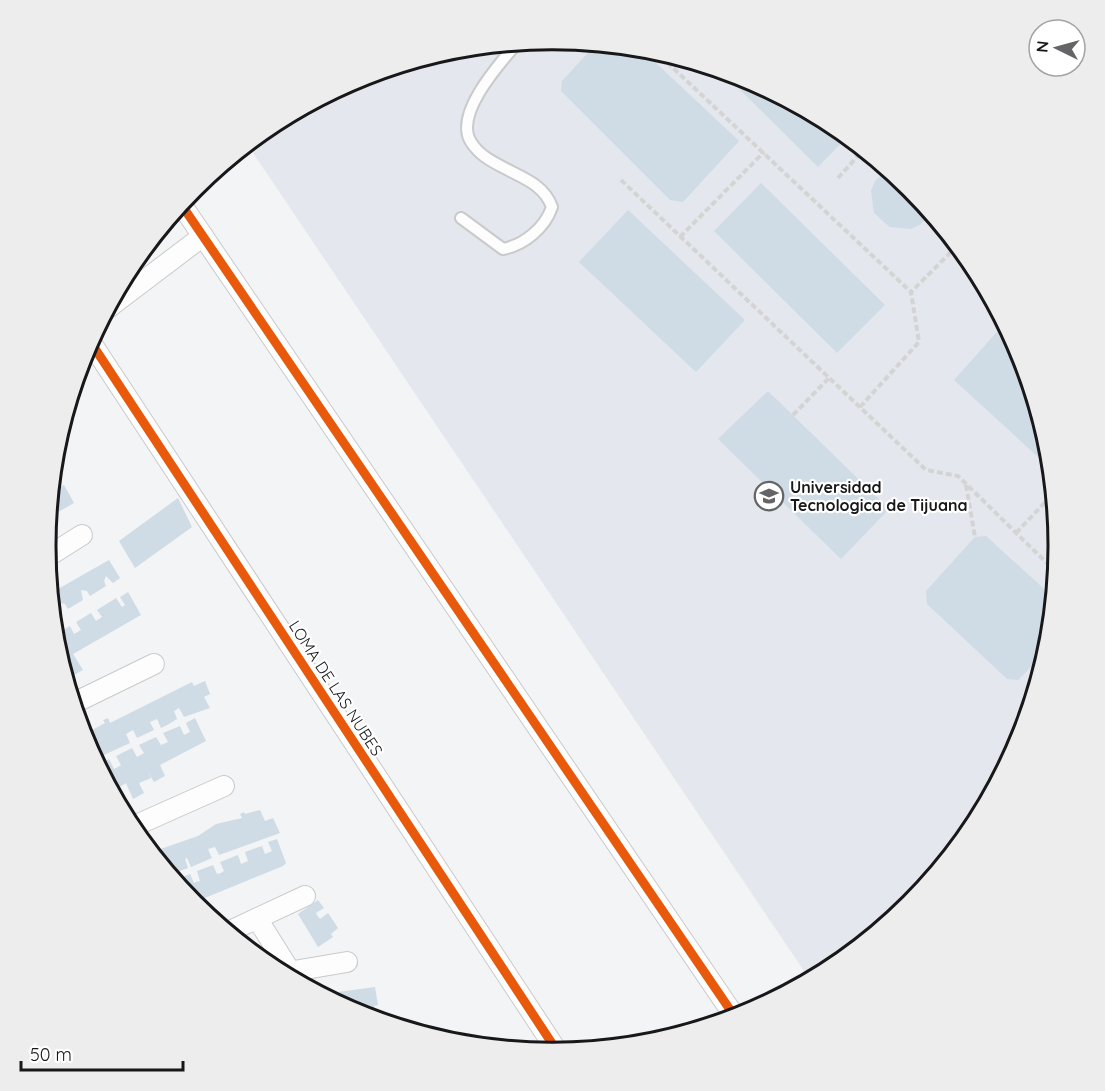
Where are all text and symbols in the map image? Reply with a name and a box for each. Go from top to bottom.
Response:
north arrow [1027,18,1087,78]
text: N [1032,40,1053,53]
place label: Universidad Tecnologica de Tijuana [790,477,968,515]
school or university icon: Universidad Tecnologica de Tijuana [753,480,785,512]
street label: LOMA DE LAS NUBES [285,617,387,759]
scale bar [21,1034,183,1072]
text: 50 m [30,1043,72,1066]

